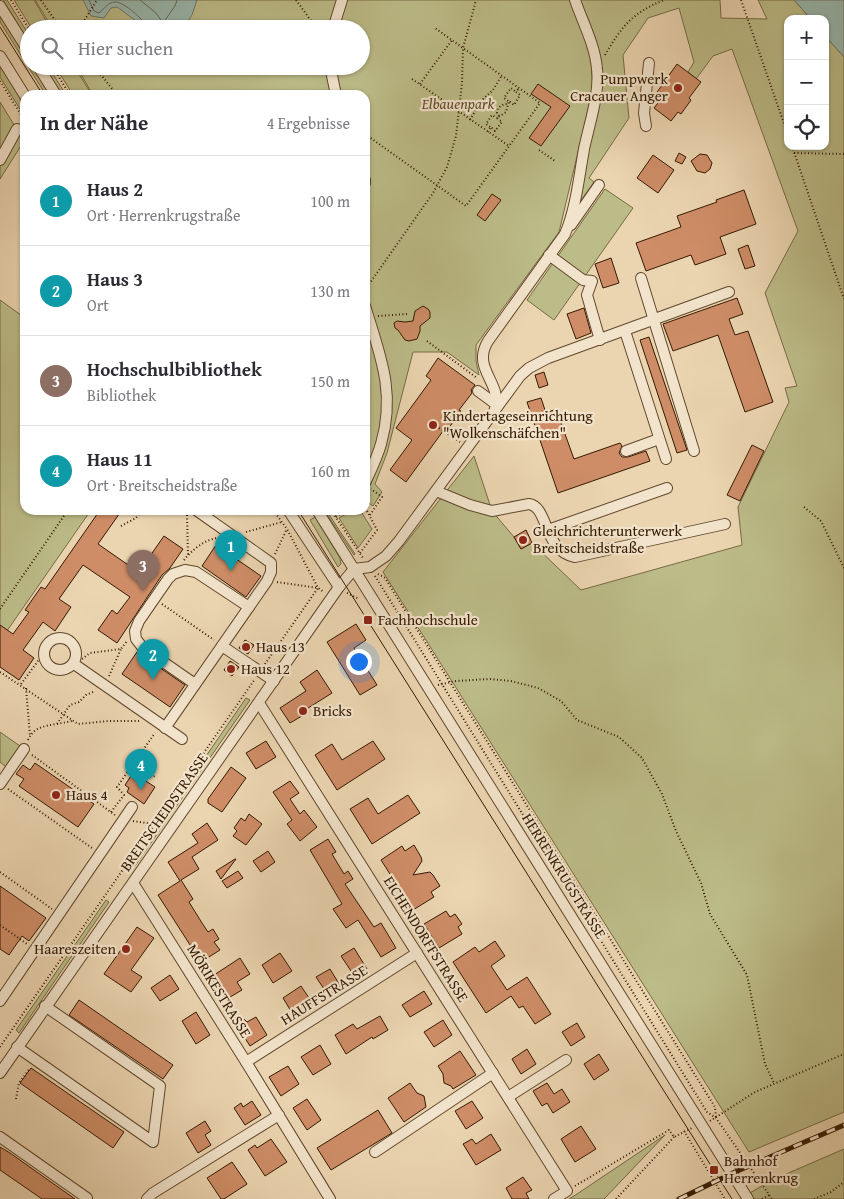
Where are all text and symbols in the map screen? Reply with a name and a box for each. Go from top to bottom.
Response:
map controls [784,15,829,150]
button: + [784,15,829,60]
search box [20,20,370,75]
icon: search [38,34,66,62]
text: Hier suchen [78,34,173,62]
button: − [784,60,829,105]
place label: Pumpwerk Cracauer Anger [570,68,668,106]
marker: Pumpwerk Cracauer Anger [672,82,684,94]
park label: Elbauenpark [421,93,494,114]
button: locate [784,105,829,150]
text: In der Nähe [40,107,148,138]
text: 4 Ergebnisse [267,111,350,135]
text: Haus 2 [87,175,143,203]
text: 1 [52,189,60,213]
text: 100 m [310,189,350,213]
text: Ort · Herrenkrugstraße [87,203,240,227]
text: Haus 3 [87,265,143,293]
text: 2 [52,279,60,303]
text: 130 m [310,279,350,303]
text: Ort [87,293,109,317]
text: Hochschulbibliothek [87,355,262,383]
text: 3 [52,369,60,393]
text: 150 m [310,369,350,393]
text: Bibliothek [87,383,156,407]
place label: Kindertageseinrichtung "Wolkenschäfchen" [443,405,593,443]
marker: Kindertageseinrichtung "Wolkenschäfchen" [427,419,439,431]
text: Haus 11 [87,445,153,473]
text: 4 [52,459,60,483]
text: 160 m [310,459,350,483]
text: Ort · Breitscheidstraße [87,473,237,497]
place label: Gleichrichterunterwerk Breitscheidstraße [533,520,683,558]
pin: 1 [215,530,247,571]
marker: Gleichrichterunterwerk Breitscheidstraße [517,534,529,546]
pin: 3 [127,550,159,591]
place label: Fachhochschule [378,609,478,630]
marker: Fachhochschule [362,614,374,626]
place label: Haus 13 [256,636,305,657]
pin: 2 [137,639,169,680]
marker: Haus 13 [240,641,252,653]
your location [346,649,372,675]
place label: Haus 12 [241,658,290,679]
marker: Haus 12 [225,663,237,675]
place label: Bricks [313,700,352,721]
marker: Bricks [297,705,309,717]
street label: BREITSCHEIDSTRASSE [115,748,213,875]
pin: 4 [125,749,157,790]
place label: Haus 4 [66,784,108,805]
marker: Haus 4 [50,789,62,801]
street label: HERRENKRUGSTRASSE [517,809,612,943]
street label: EICHENDORFFSTRASSE [379,872,474,1006]
place label: Haareszeiten [34,938,117,959]
street label: MÖRIKESTRASSE [182,940,257,1042]
marker: Haareszeiten [120,943,132,955]
street label: HAUFFSTRASSE [276,959,371,1030]
place label: Bahnhof Herrenkrug [724,1150,799,1188]
marker: Bahnhof Herrenkrug [708,1164,720,1176]

